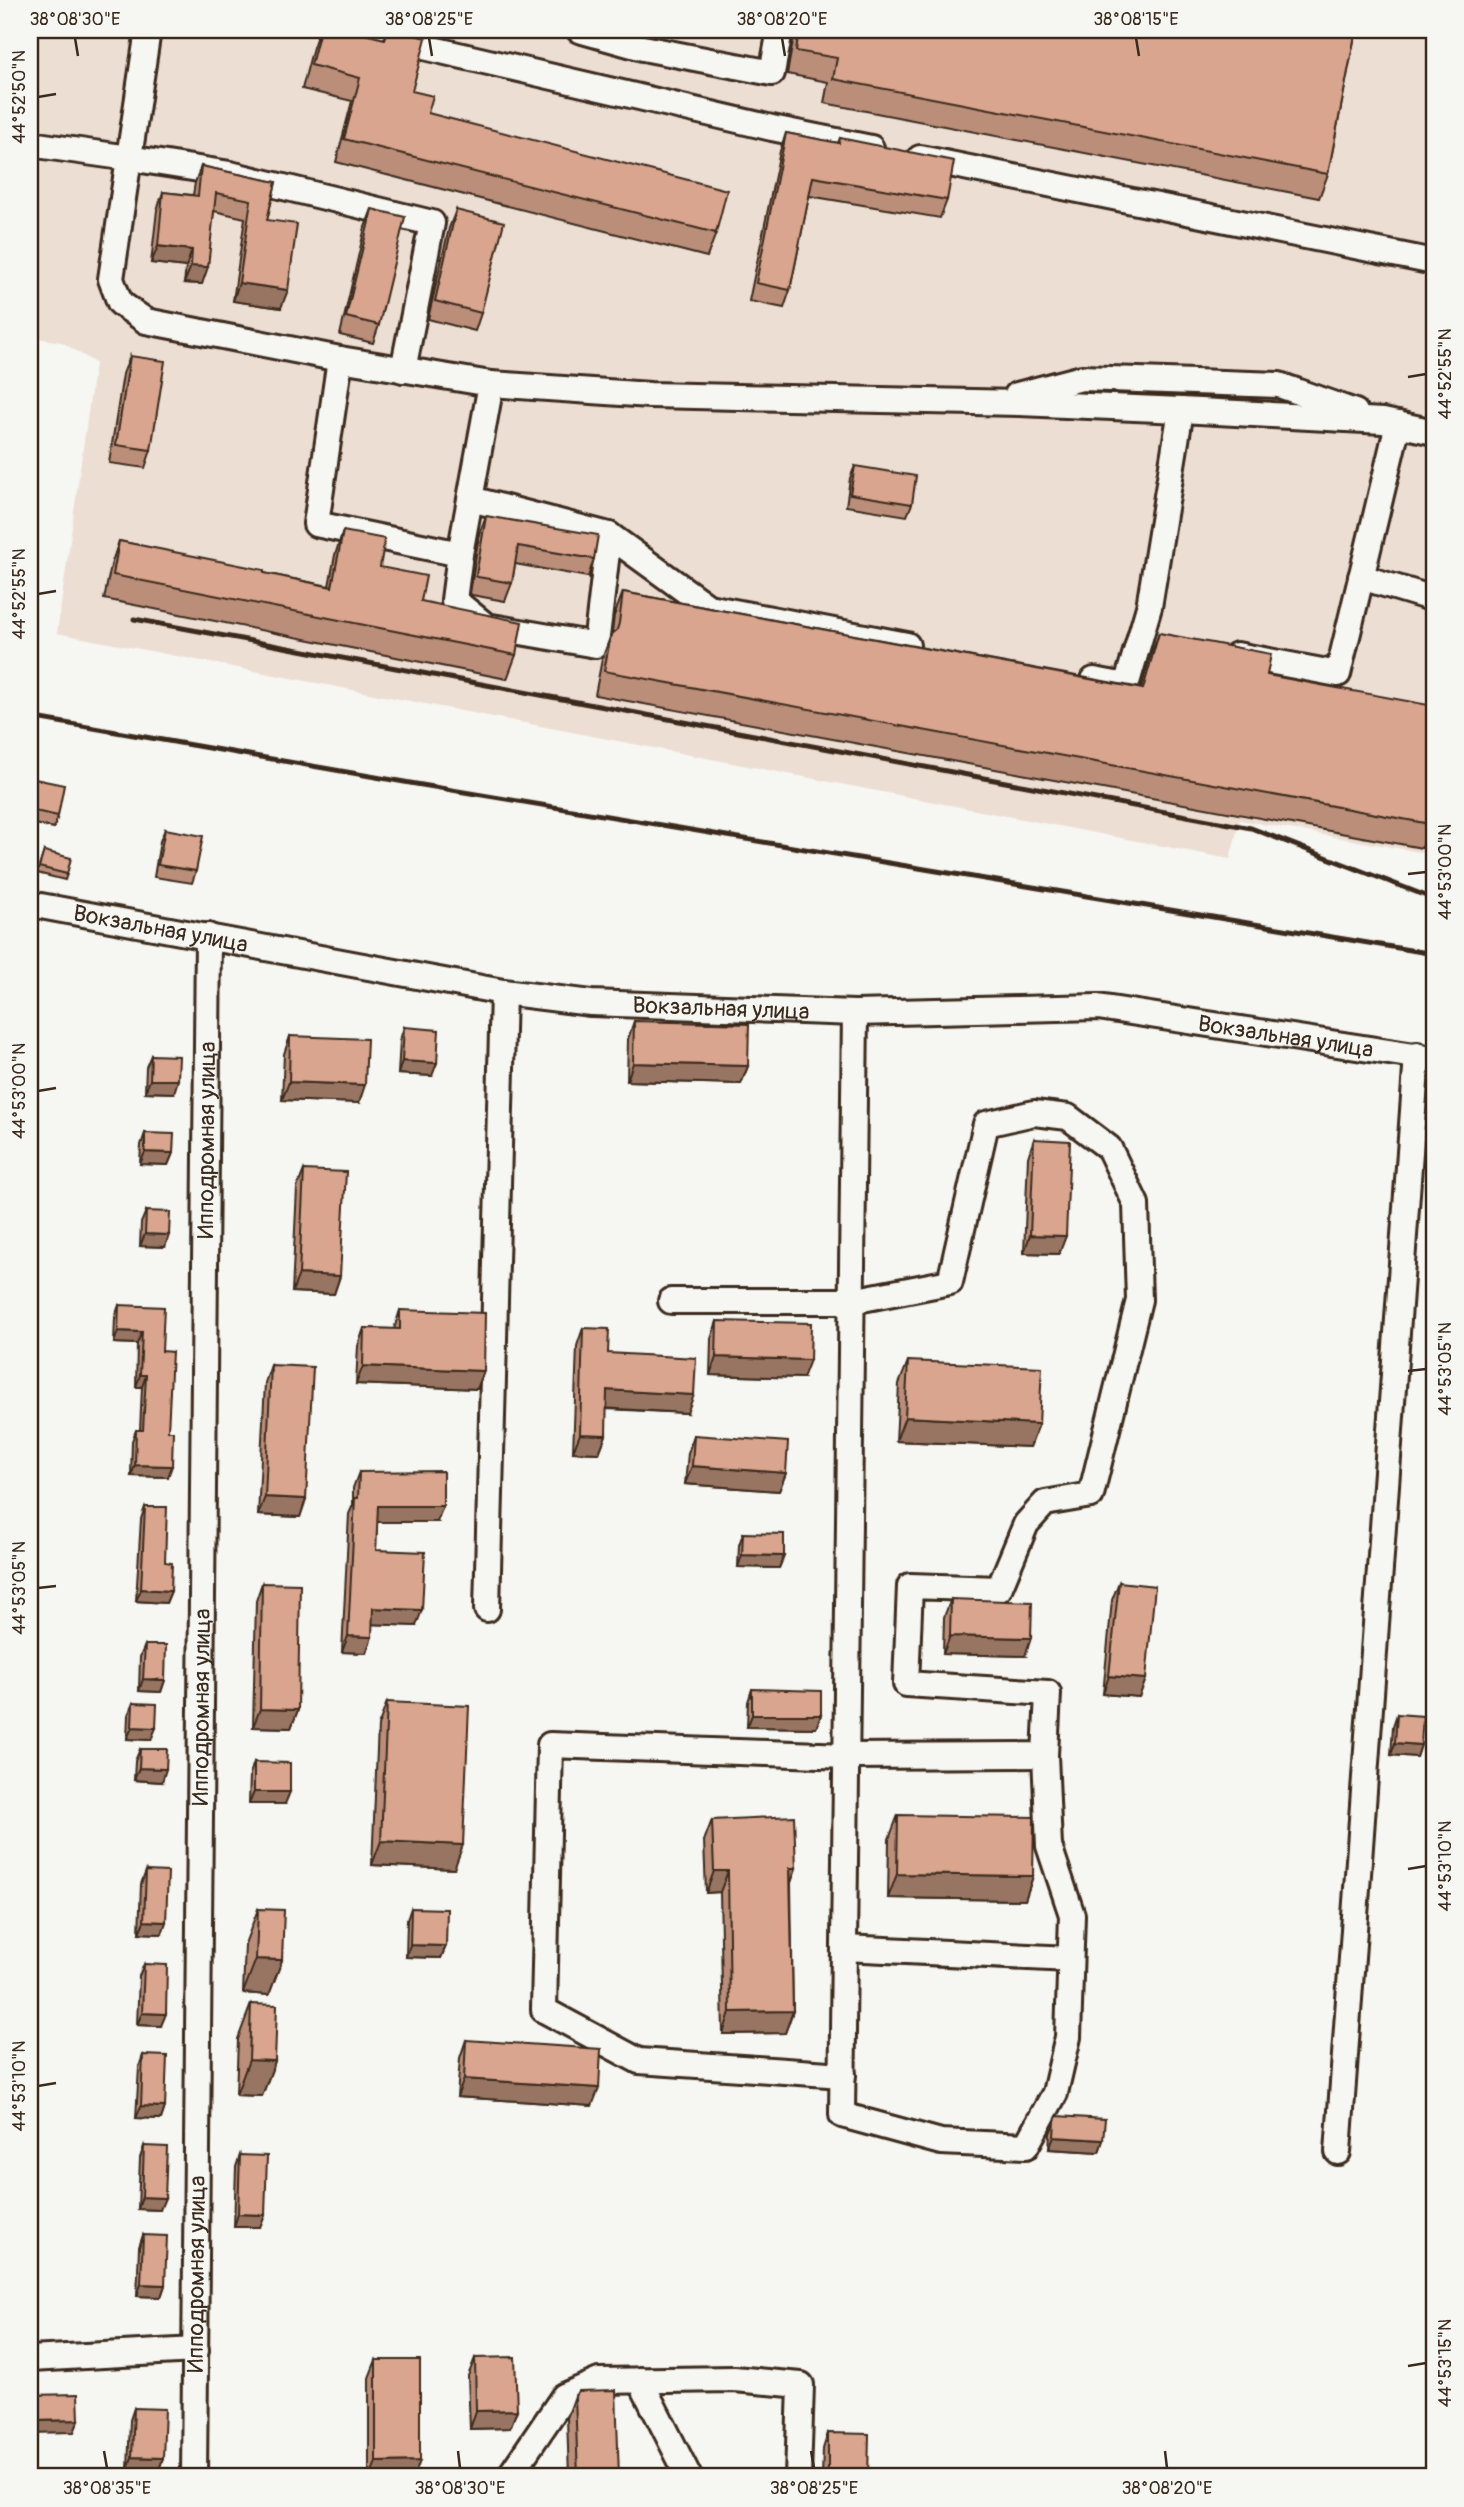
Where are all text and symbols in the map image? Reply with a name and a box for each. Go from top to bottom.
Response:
text: 38°08'30"E [30,8,120,31]
text: 38°08'25"E [385,8,473,31]
text: 38°08'20"E [737,8,827,31]
text: 38°08'15"E [1093,8,1179,31]
text: 44°52'50"N [8,50,31,144]
text: 44°52'55"N [1434,328,1457,420]
text: 44°52'55"N [8,548,31,640]
text: 44°53'00"N [1434,824,1457,920]
street label: Вокзальная улица [71,898,250,959]
street label: Вокзальная улица [632,990,810,1026]
street label: Вокзальная улица [1196,1008,1375,1064]
street label: Ипподромная улица [191,1041,222,1239]
text: 44°53'00"N [8,1043,31,1139]
text: 44°53'05"N [1434,1322,1457,1416]
text: 44°53'05"N [8,1541,31,1635]
street label: Ипподромная улица [186,1608,216,1806]
text: 44°53'10"N [1434,1821,1457,1911]
text: 44°53'10"N [8,2041,31,2131]
street label: Ипподромная улица [180,2175,211,2373]
text: 44°53'15"N [1434,2319,1457,2407]
text: 38°08'35"E [63,2477,151,2500]
text: 38°08'30"E [415,2477,505,2500]
text: 38°08'25"E [770,2477,858,2500]
text: 38°08'20"E [1122,2477,1212,2500]

